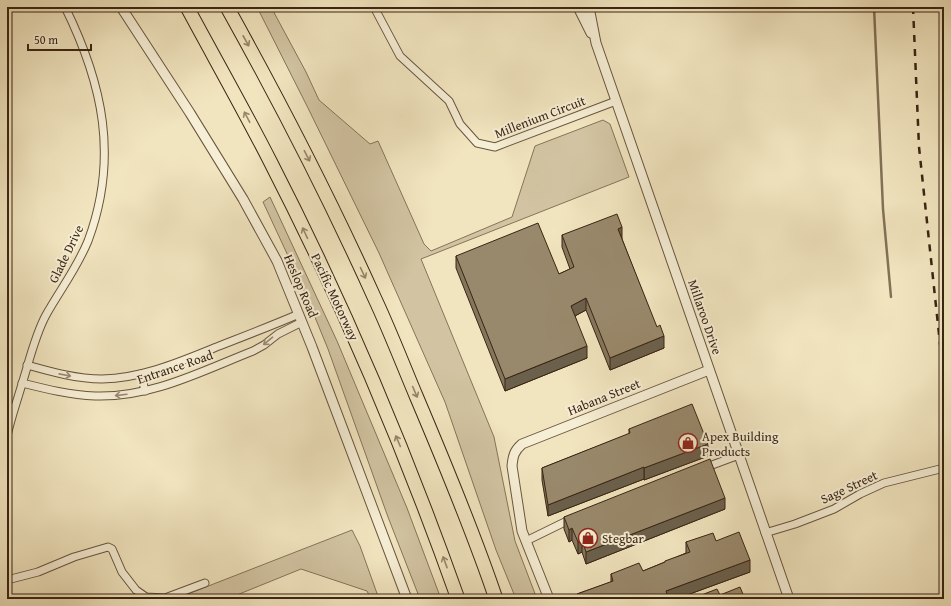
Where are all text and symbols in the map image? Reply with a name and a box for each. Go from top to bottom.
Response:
scale bar [28,26,91,52]
text: 50 m [34,31,58,48]
one-way arrow [243,35,251,47]
street label: Millenium Circuit [492,91,589,143]
one-way arrow [243,111,250,123]
one-way arrow [304,150,311,162]
street label: Glade Drive [44,222,88,286]
one-way arrow [301,227,309,239]
street label: Pacific Motorway [306,250,364,344]
street label: Heslop Road [279,251,323,321]
one-way arrow [360,267,368,279]
street label: Millaroo Drive [683,277,727,357]
one-way arrow [263,337,274,346]
street label: Entrance Road [135,345,216,389]
one-way arrow [58,371,71,379]
street label: Habana Street [565,374,644,420]
one-way arrow [412,386,419,398]
one-way arrow [115,391,128,399]
place label: Apex Building Products [702,427,779,461]
shop icon: Apex Building Products [677,432,699,454]
one-way arrow [393,436,401,448]
street label: Sage Street [817,465,881,508]
shop icon: Stegbar [577,527,599,549]
place label: Stegbar [602,529,644,548]
one-way arrow [440,557,448,569]

